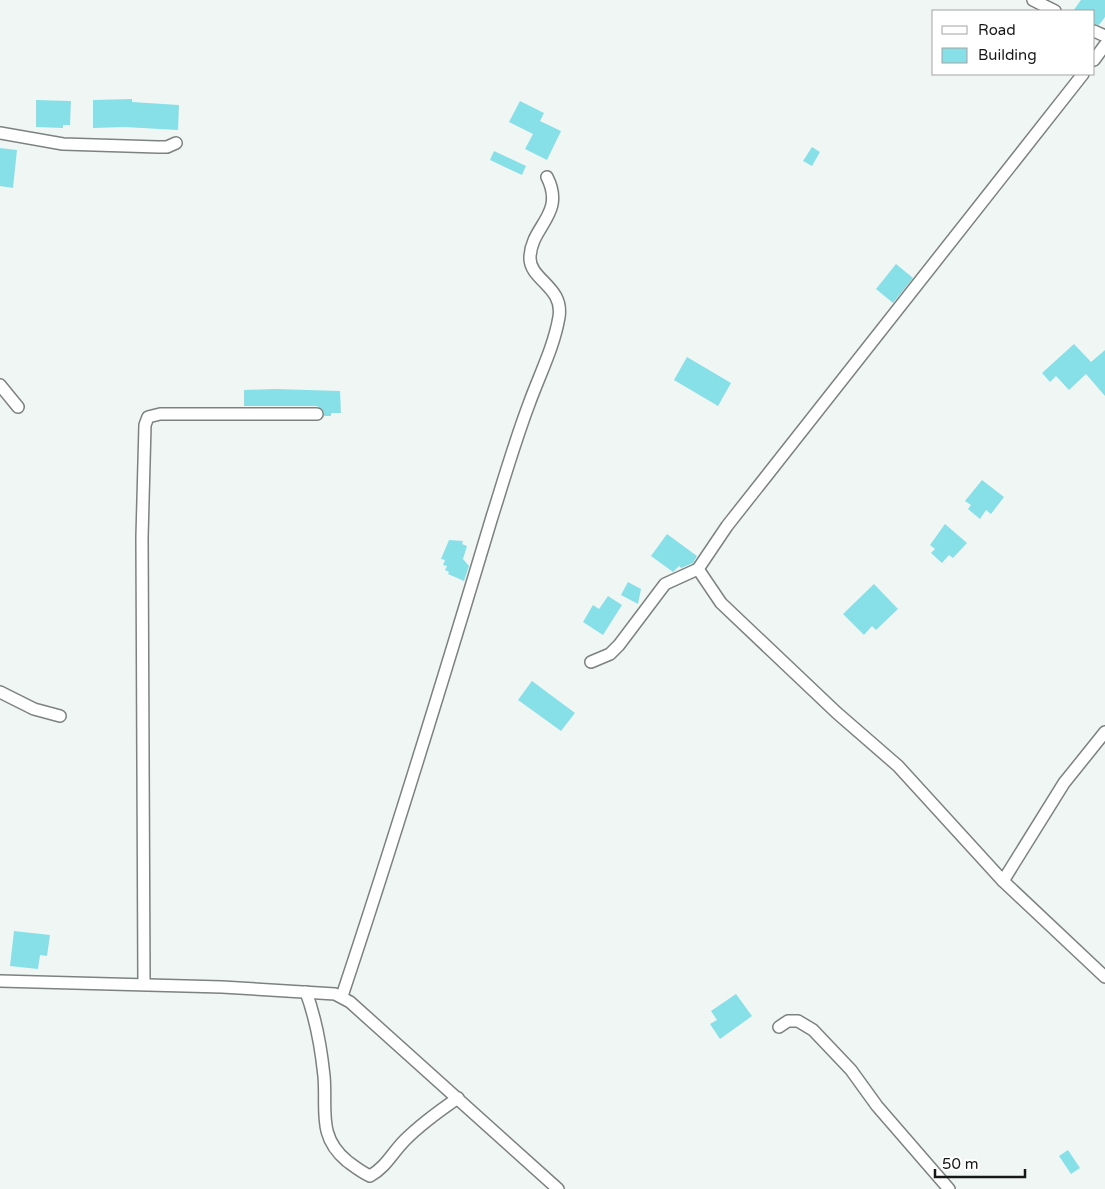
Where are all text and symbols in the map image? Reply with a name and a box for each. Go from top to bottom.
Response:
legend [932,10,1095,75]
text: Road [978,21,1016,39]
text: Building [978,46,1037,64]
scale bar [935,1146,1025,1178]
text: 50 m [942,1155,979,1173]

